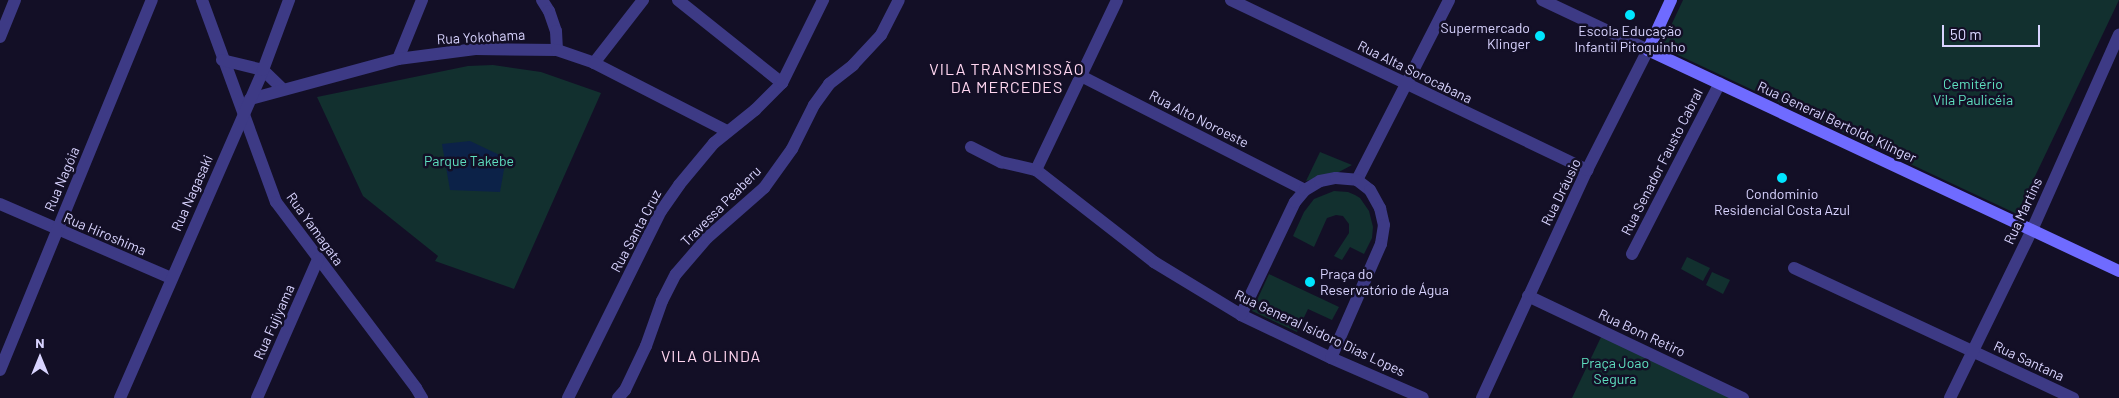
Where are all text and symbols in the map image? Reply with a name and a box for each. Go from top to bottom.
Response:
marker: Escola Educação Infantil Pitoquinho [1624,9,1636,21]
scale bar [1944,15,2042,47]
place label: Supermercado Klinger [1440,20,1530,52]
place label: Escola Educação Infantil Pitoquinho [1574,23,1686,56]
text: 50 m [1950,25,1982,43]
street label: Rua Yokohama [436,26,526,48]
marker: Supermercado Klinger [1534,30,1546,42]
street label: Rua Alta Sorocabana [1355,37,1475,107]
district label: VILA TRANSMISSÃO DA MERCEDES [927,59,1087,97]
park label: Cemitério Vila Paulicéia [1933,76,2013,108]
street label: Rua General Bertoldo Klinger [1755,78,1919,166]
street label: Rua Senador Fausto Cabral [1618,86,1706,238]
street label: Rua Alto Noroeste [1147,87,1251,151]
street label: Rua Nagóia [41,144,83,214]
street label: Rua Nagasaki [168,152,216,234]
park label: Parque Takebe [424,153,514,169]
street label: Rua Dráusio [1538,156,1584,228]
street label: Travessa Peaberu [677,162,765,250]
marker: Condominio Residencial Costa Azul [1776,172,1788,184]
street label: Rua Martins [2000,175,2046,247]
place label: Condominio Residencial Costa Azul [1714,186,1850,218]
street label: Rua Santa Cruz [607,187,665,275]
street label: Rua Yamagata [283,189,347,269]
street label: Rua Hiroshima [61,209,149,259]
place label: Praça do Reservatório de Água [1320,266,1449,298]
marker: Praça do Reservatório de Água [1304,276,1316,288]
street label: Rua Fujiyama [250,282,298,362]
street label: Rua General Isidoro Dias Lopes [1232,286,1408,380]
street label: Rua Bom Retiro [1596,306,1688,360]
north arrow [15,333,65,383]
text: N [35,334,45,351]
street label: Rua Santana [1991,337,2067,385]
district label: VILA OLINDA [660,346,762,366]
park label: Praça Joao Segura [1581,355,1649,388]

